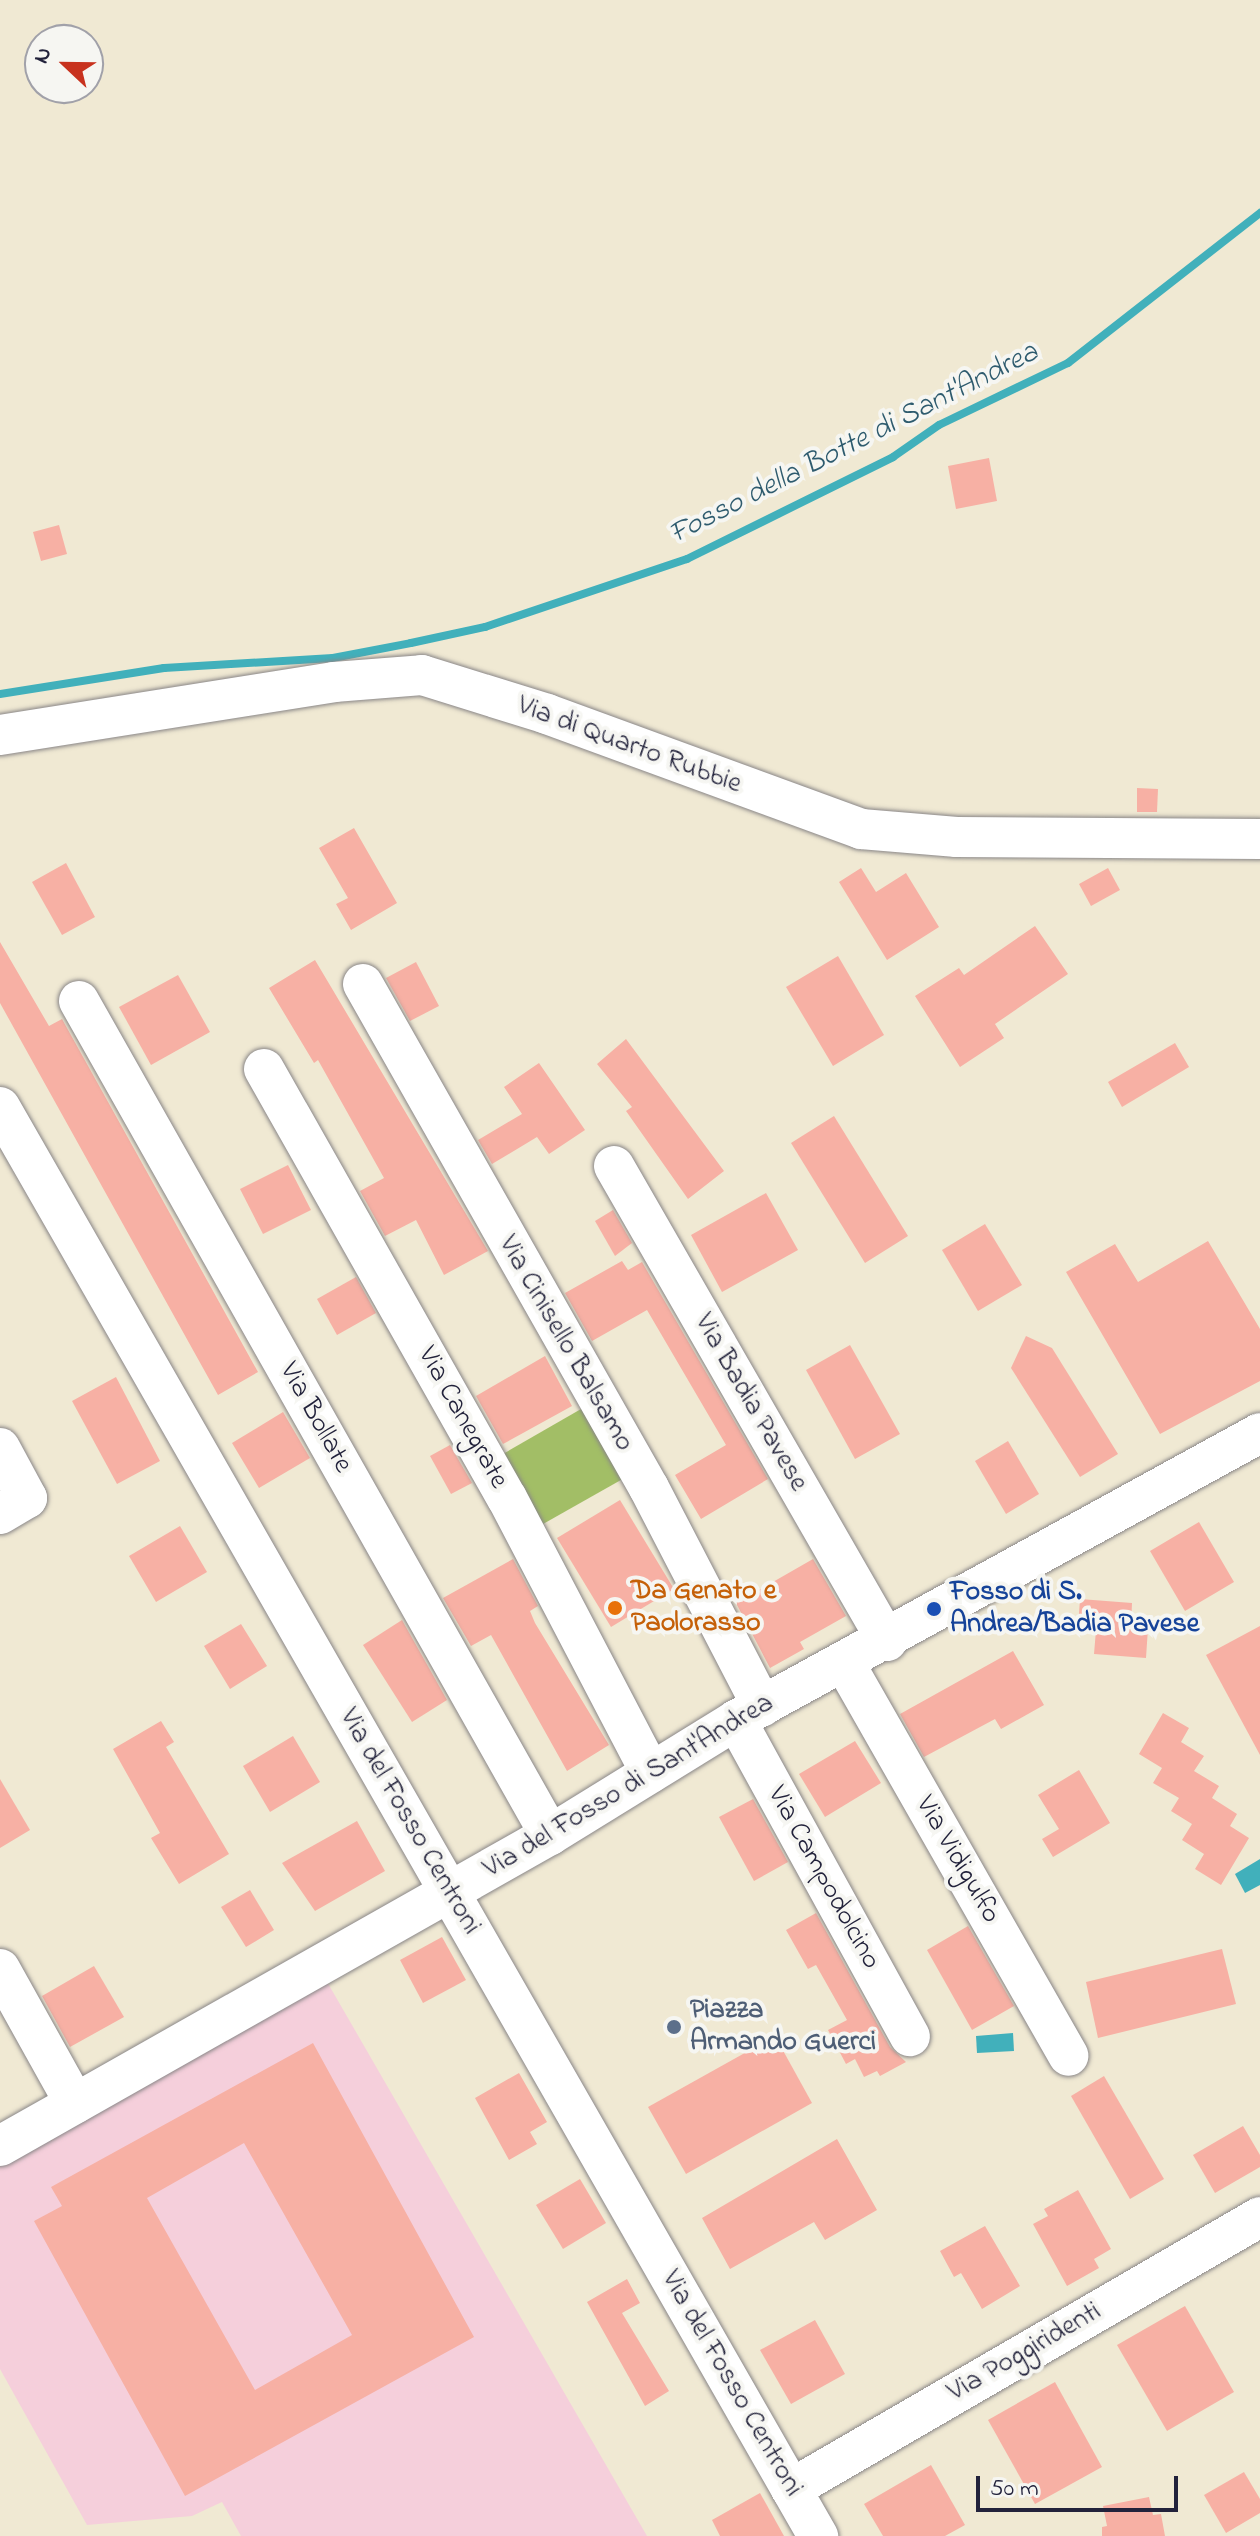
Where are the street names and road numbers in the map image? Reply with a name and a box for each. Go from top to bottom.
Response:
street label: Via di Quarto Rubbie [512,690,746,802]
street label: Via Cinisello Balsamo [490,1230,640,1458]
street label: Via Badia Pavese [686,1308,814,1498]
street label: Via Canegrate [409,1341,515,1495]
street label: Via Bollate [271,1357,359,1479]
street label: Via del Fosso di Sant'Andrea [478,1687,780,1887]
street label: Via del Fosso Centroni [331,1703,487,1941]
street label: Via Campodolcino [759,1781,887,1975]
street label: Via Vidigulfo [907,1790,1007,1930]
street label: Via del Fosso Centroni [653,2265,809,2503]
street label: Via Poggiridenti [942,2296,1108,2410]

